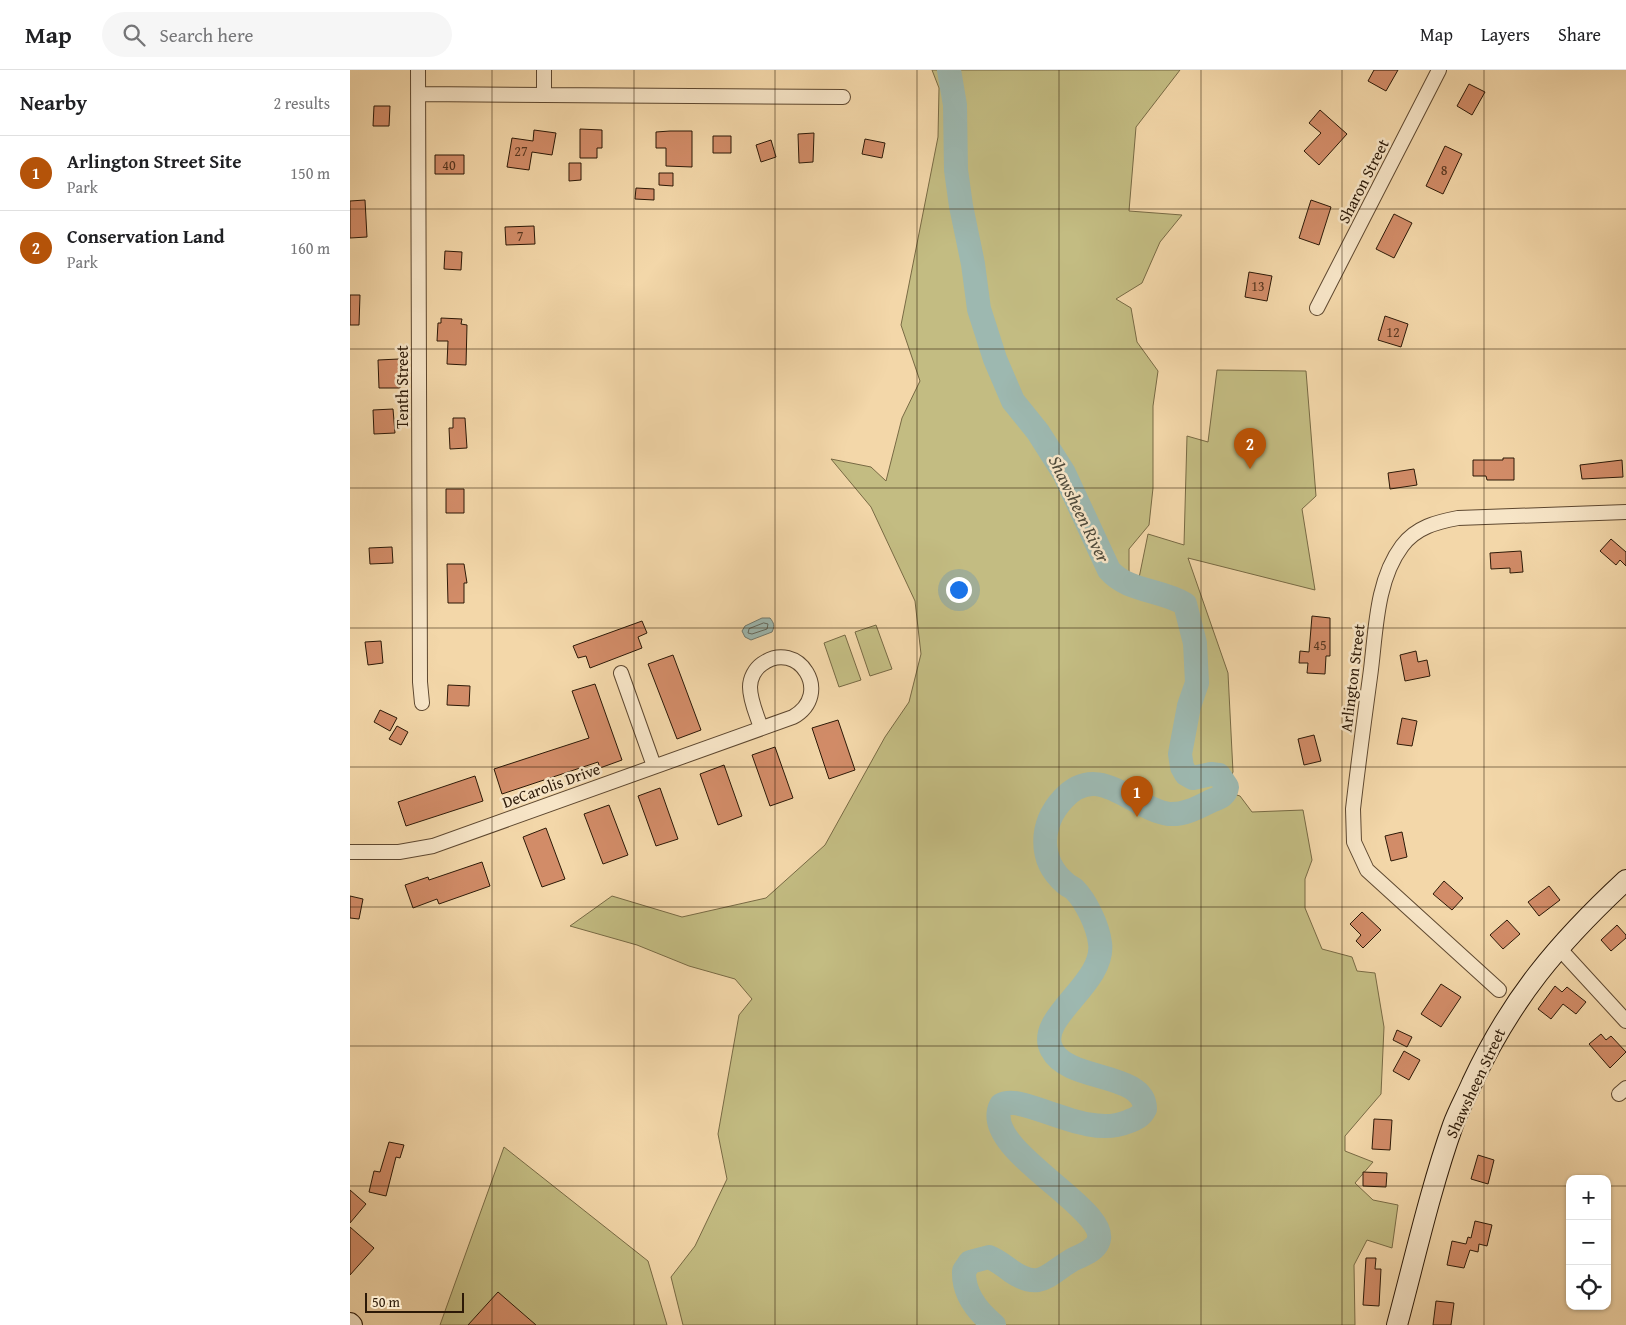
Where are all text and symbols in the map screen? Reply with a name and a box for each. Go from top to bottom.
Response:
search box [102,12,452,57]
text: Map [25,17,72,52]
icon: search [120,21,148,49]
text: Search here [160,21,253,49]
text: Map [1420,21,1453,48]
text: Layers [1481,21,1530,48]
text: Share [1558,21,1601,48]
text: Nearby [20,87,87,118]
text: 2 results [273,91,330,115]
street label: Sharon Street [1331,134,1395,227]
house number: 27 [514,141,528,161]
text: Arlington Street Site [67,147,242,175]
house number: 40 [442,155,456,175]
house number: 8 [1441,160,1448,180]
text: 1 [32,161,40,185]
text: 150 m [290,161,330,185]
text: Park [67,175,98,199]
text: Conservation Land [67,222,225,250]
house number: 7 [517,226,524,246]
text: 2 [32,236,40,260]
text: 160 m [290,236,330,260]
text: Park [67,250,98,274]
house number: 13 [1251,276,1265,296]
house number: 12 [1386,322,1400,342]
street label: Tenth Street [390,345,414,429]
pin: 2 [1234,428,1266,469]
water label: Shawsheen River [1042,451,1118,568]
your location [946,577,972,603]
street label: Arlington Street [1333,622,1371,734]
house number: 45 [1313,635,1327,655]
street label: DeCarolis Drive [499,756,603,814]
pin: 1 [1121,776,1153,817]
street label: Shawsheen Street [1439,1024,1511,1142]
map controls [1566,1175,1611,1310]
button: + [1566,1175,1611,1220]
button: − [1566,1220,1611,1265]
button: locate [1566,1265,1611,1310]
scale bar [365,1290,464,1313]
text: 50 m [372,1292,400,1312]

